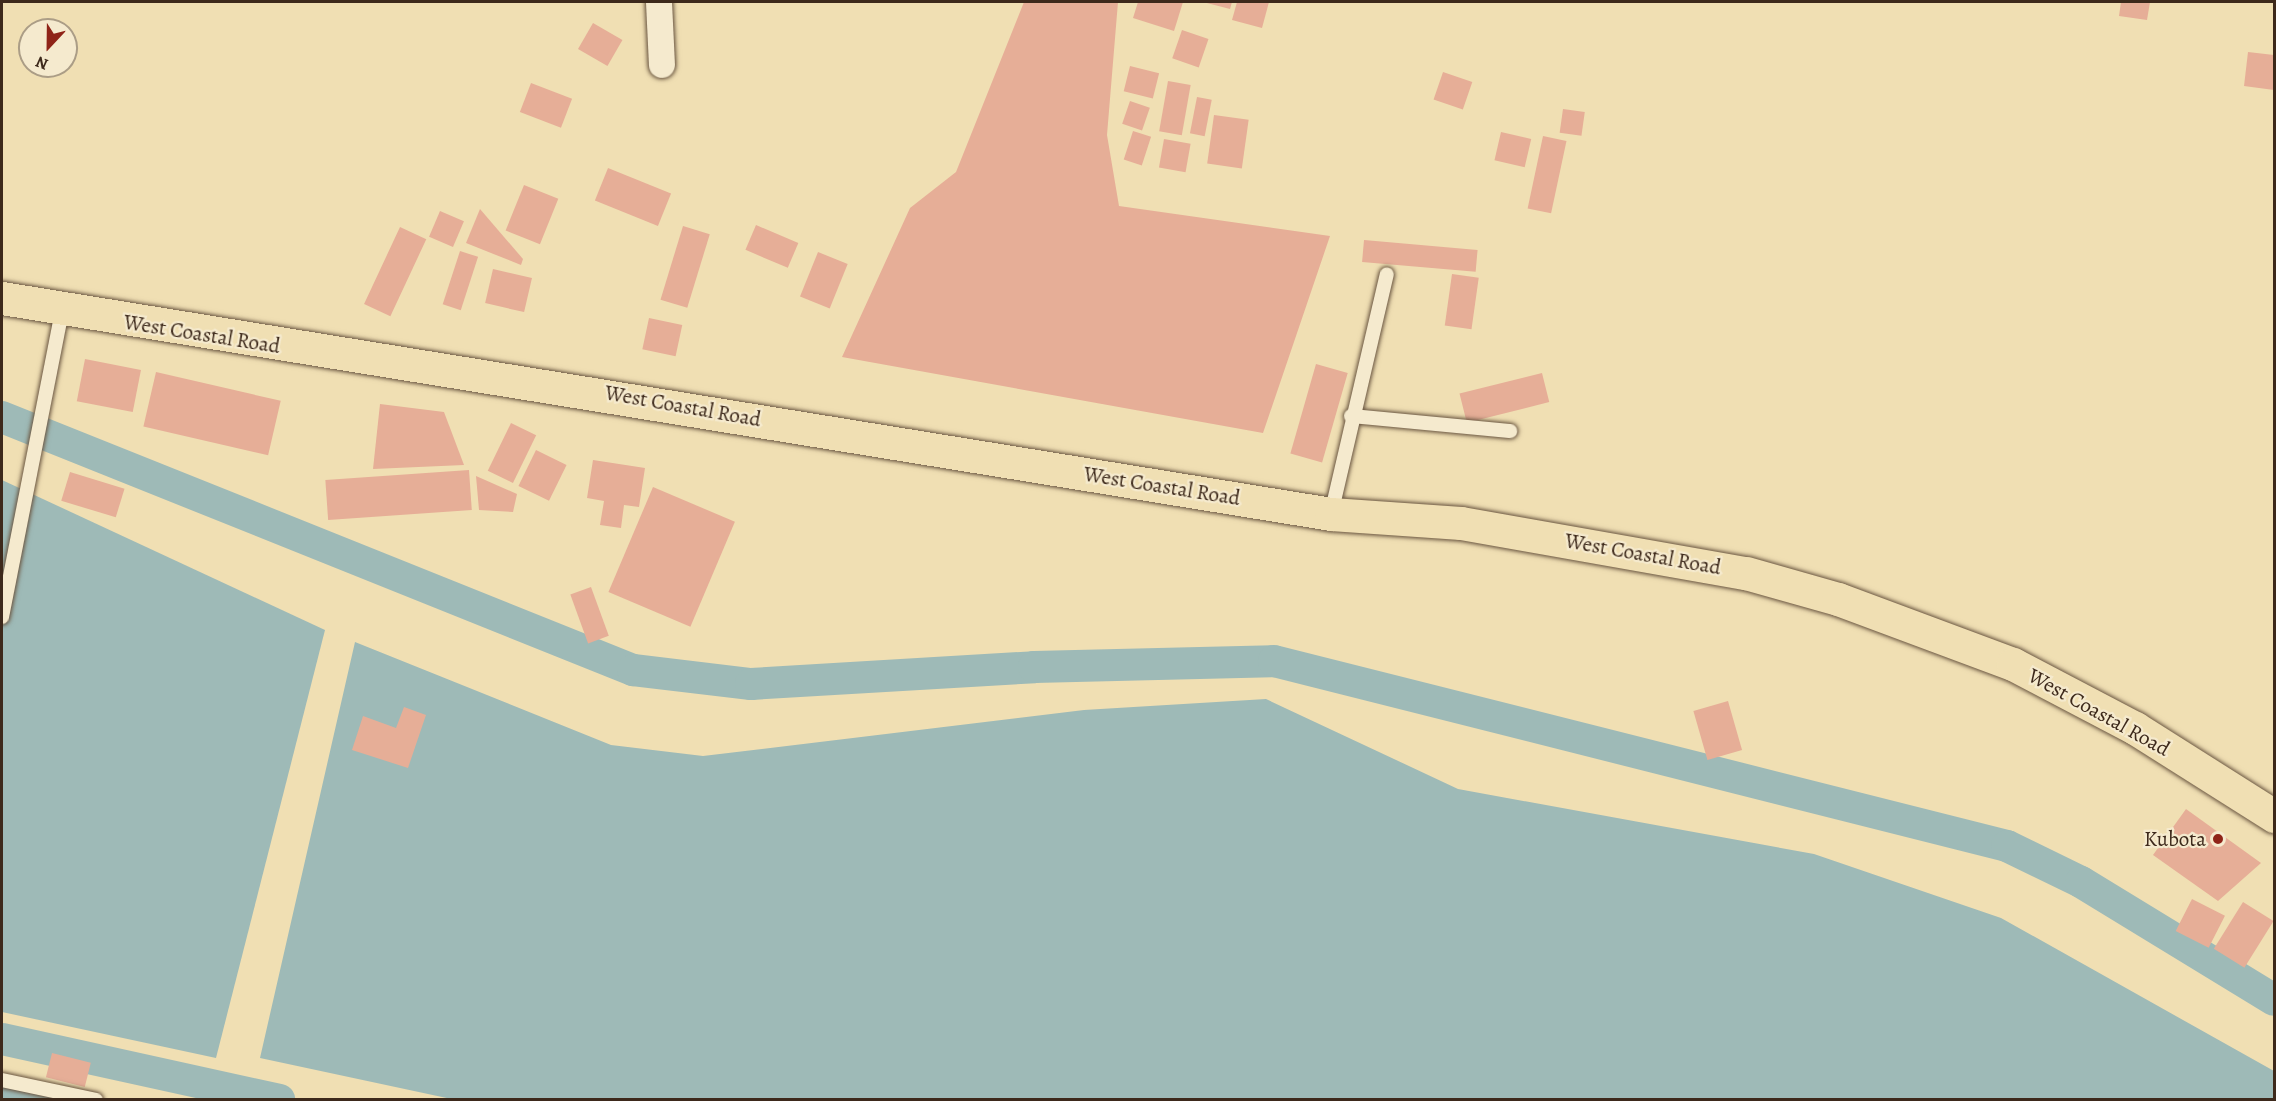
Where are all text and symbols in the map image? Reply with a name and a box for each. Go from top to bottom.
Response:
north arrow [18,18,78,78]
text: N [32,50,52,75]
street label: West Coastal Road [122,309,282,359]
street label: West Coastal Road [603,380,763,432]
street label: West Coastal Road [1082,461,1242,511]
street label: West Coastal Road [1563,528,1723,580]
street label: West Coastal Road [2024,663,2174,761]
place label: Kubota [2144,826,2206,852]
marker: Kubota [2211,832,2225,846]

